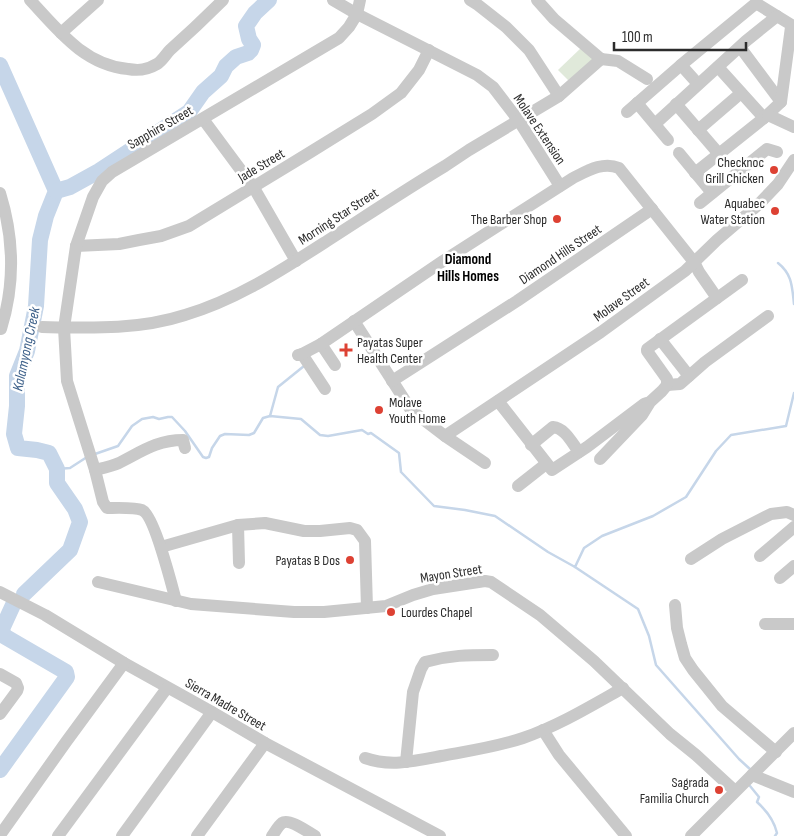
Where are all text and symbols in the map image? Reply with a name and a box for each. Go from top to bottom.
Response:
scale bar [614,20,746,52]
text: 100 m [622,28,653,47]
street label: Molave Extension [510,91,569,168]
street label: Sapphire Street [124,102,196,153]
street label: Jade Street [234,145,288,186]
place label: Checknoc Grill Chicken [705,154,764,187]
marker: Checknoc Grill Chicken [768,164,780,176]
street label: Morning Star Street [295,184,381,249]
place label: Aquabec Water Station [701,195,765,228]
marker: Aquabec Water Station [769,205,781,217]
place label: The Barber Shop [471,211,547,228]
marker: The Barber Shop [551,213,563,225]
street label: Diamond Hills Street [516,221,605,288]
district label: Diamond Hills Homes [437,250,499,286]
street label: Molave Street [590,274,652,325]
water label: Kalamyong Creek [8,305,45,393]
place label: Payatas Super Health Center [357,334,423,367]
marker: Payatas Super Health Center [339,343,353,357]
place label: Molave Youth Home [389,394,446,427]
marker: Molave Youth Home [373,404,385,416]
place label: Payatas B Dos [275,552,340,569]
marker: Payatas B Dos [344,554,356,566]
street label: Mayon Street [419,560,483,587]
place label: Lourdes Chapel [401,604,472,621]
marker: Lourdes Chapel [385,606,397,618]
street label: Sierra Madre Street [182,674,269,734]
place label: Sagrada Familia Church [640,774,709,807]
marker: Sagrada Familia Church [713,784,725,796]

